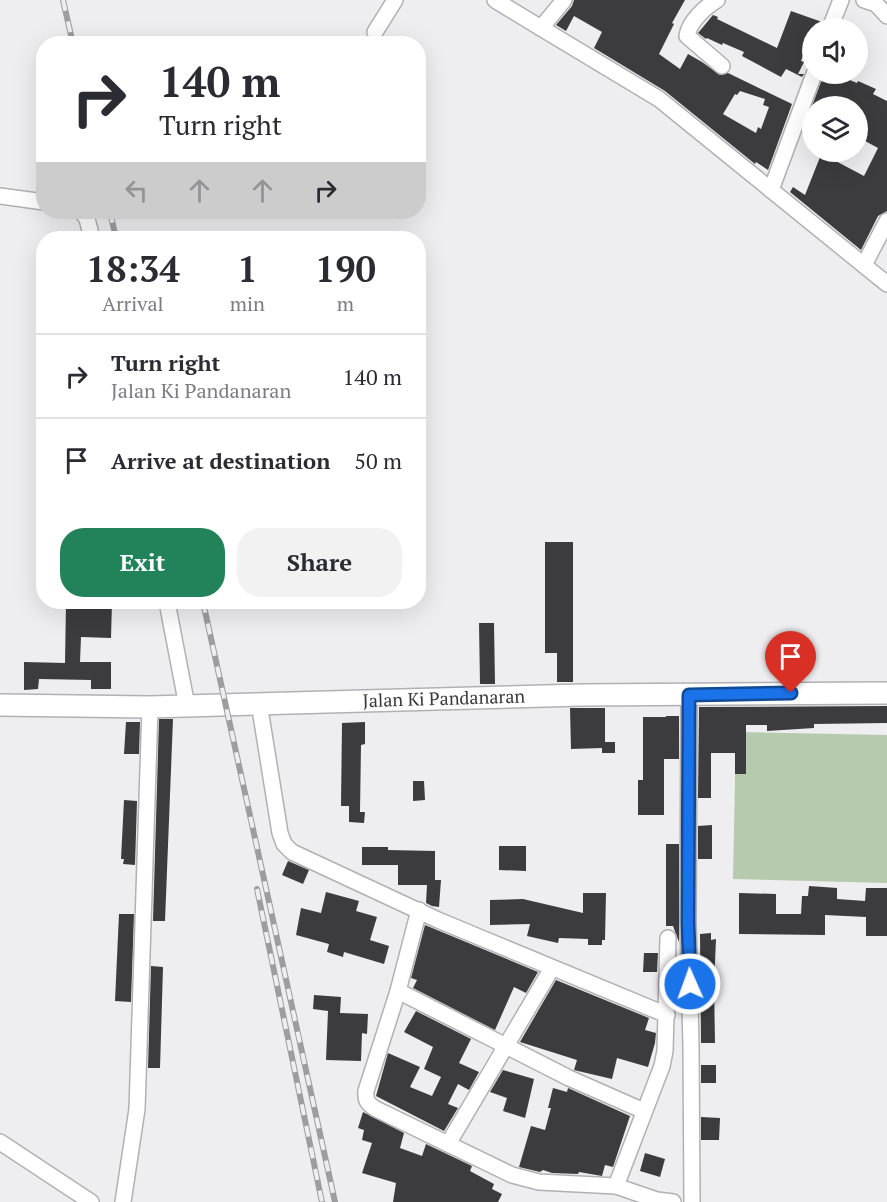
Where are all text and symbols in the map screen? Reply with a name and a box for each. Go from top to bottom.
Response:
map controls [802,18,868,162]
button: sound [802,18,868,84]
text: 140 m [159,53,280,109]
icon: right [60,60,138,138]
button: layers [802,96,868,162]
text: Turn right [159,107,282,143]
icon: left [120,174,153,207]
icon: ahead [183,174,216,207]
icon: ahead [246,174,279,207]
icon: right [309,174,342,207]
text: 18:34 [86,245,180,292]
text: 1 [237,245,258,292]
text: 190 [315,245,376,292]
text: Arrival [102,290,164,317]
text: min [230,290,265,317]
text: m [337,290,354,317]
text: Turn right [111,348,220,377]
icon: right [60,360,93,393]
text: 140 m [342,362,402,391]
text: Jalan Ki Pandanaran [111,377,291,404]
icon: arrive [60,444,93,477]
text: Arrive at destination [111,446,330,475]
text: 50 m [354,446,402,475]
button: Exit [60,528,225,597]
button: Share [237,528,402,597]
pin [765,631,816,693]
icon: arrive [774,640,807,673]
street label: Jalan Ki Pandanaran [362,684,526,712]
position arrow [658,952,722,1016]

